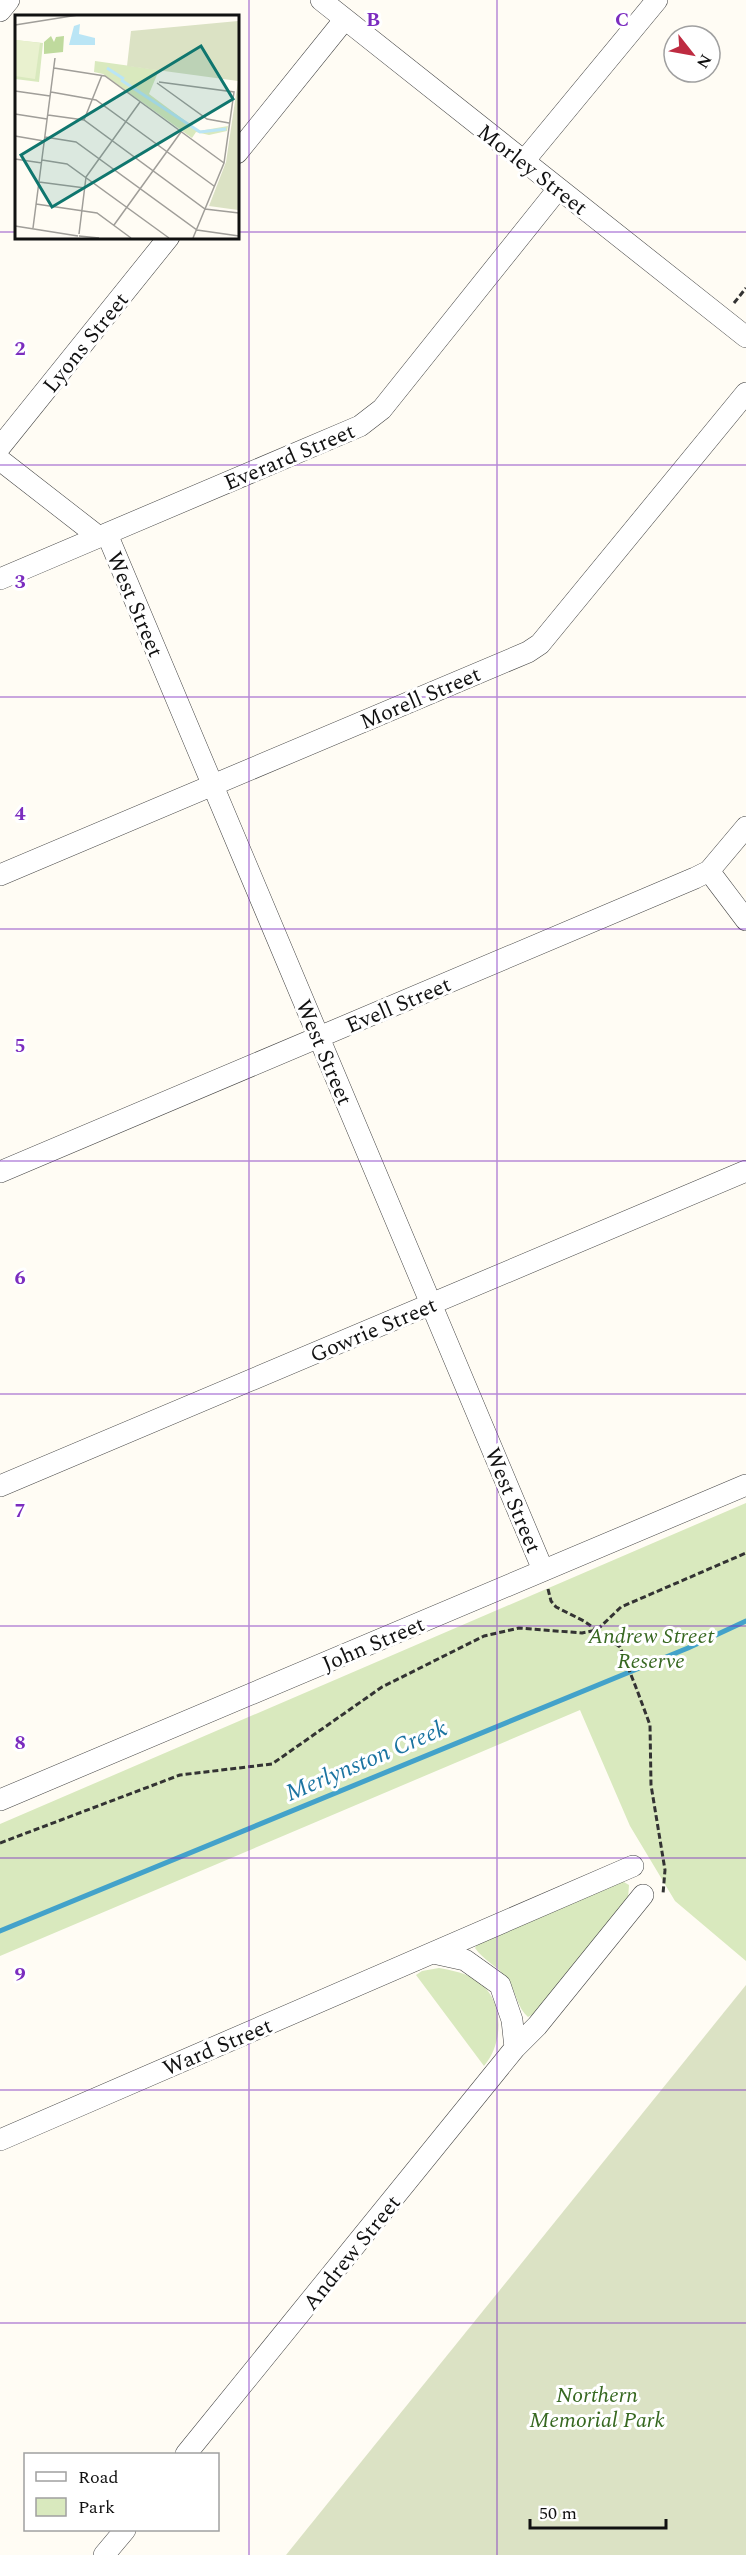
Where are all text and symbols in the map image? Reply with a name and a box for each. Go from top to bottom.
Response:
text: B [366,5,380,35]
text: C [615,5,629,35]
inset map [15,15,238,238]
north arrow [662,24,722,84]
text: N [690,49,718,73]
street label: Morley Street [470,116,595,224]
street label: Lyons Street [35,285,137,401]
text: 2 [14,334,26,364]
street label: Everard Street [219,415,360,500]
street label: West Street [98,547,172,663]
text: 3 [14,567,26,597]
street label: Morell Street [355,658,486,739]
text: 4 [14,799,26,829]
street label: Evell Street [341,968,457,1042]
street label: West Street [287,995,361,1111]
text: 5 [14,1031,26,1061]
text: 6 [14,1263,26,1293]
street label: Gowrie Street [305,1289,442,1372]
street label: West Street [476,1443,550,1559]
text: 7 [14,1496,26,1526]
street label: John Street [317,1608,430,1681]
park label: Andrew Street Reserve [587,1620,715,1678]
water label: Merlynston Creek [280,1711,453,1811]
text: 8 [14,1728,26,1758]
text: 9 [14,1960,26,1990]
street label: Ward Street [158,2009,278,2085]
street label: Andrew Street [295,2188,409,2318]
park label: Northern Memorial Park [529,2379,665,2437]
legend [24,2453,219,2531]
text: Road [78,2464,119,2491]
scale bar [530,2492,666,2530]
text: Park [78,2494,115,2521]
text: 50 m [539,2500,577,2527]

